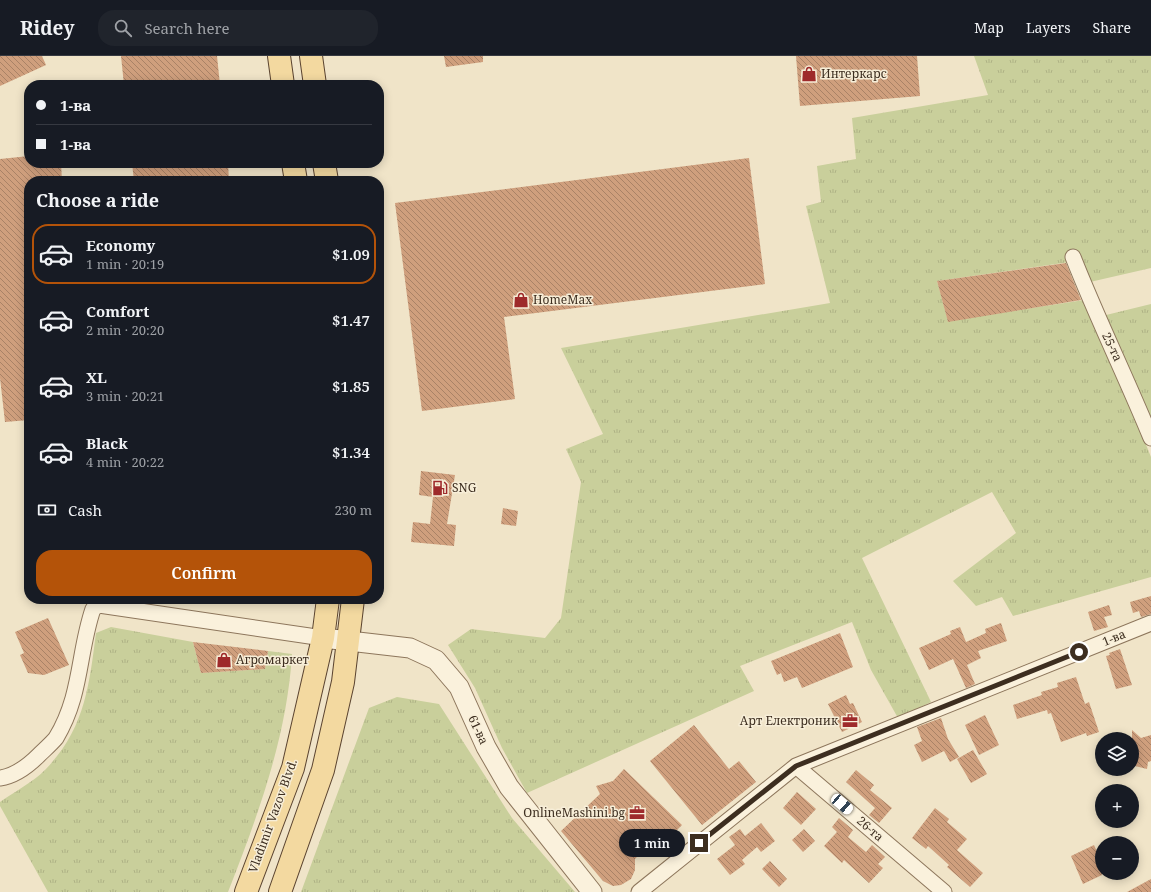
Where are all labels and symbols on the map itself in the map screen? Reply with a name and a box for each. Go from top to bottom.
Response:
shop icon: Интеркарс [800,65,818,83]
place label: Интеркарс [821,65,887,82]
shop icon: HomeMax [512,291,530,309]
place label: HomeMax [533,291,592,308]
street label: 25-та [1098,329,1127,364]
fuel station icon: SNG [431,479,449,497]
place label: SNG [452,479,477,496]
street label: 1-ва [1100,625,1128,650]
route start [1070,643,1088,661]
shop icon: Агромаркет [215,651,233,669]
place label: Агромаркет [236,651,310,668]
street label: 61-ва [464,712,493,747]
place label: Арт Електроник [740,712,839,729]
office icon: Арт Електроник [841,712,859,730]
street label: Vladimir Vazov Blvd. [244,757,301,875]
car [829,792,855,816]
place label: ОnlineMashini.bg [523,804,626,821]
office icon: ОnlineMashini.bg [628,804,646,822]
street label: 26-та [853,812,887,845]
callout: 1 min [619,829,685,857]
route end [690,834,708,852]

